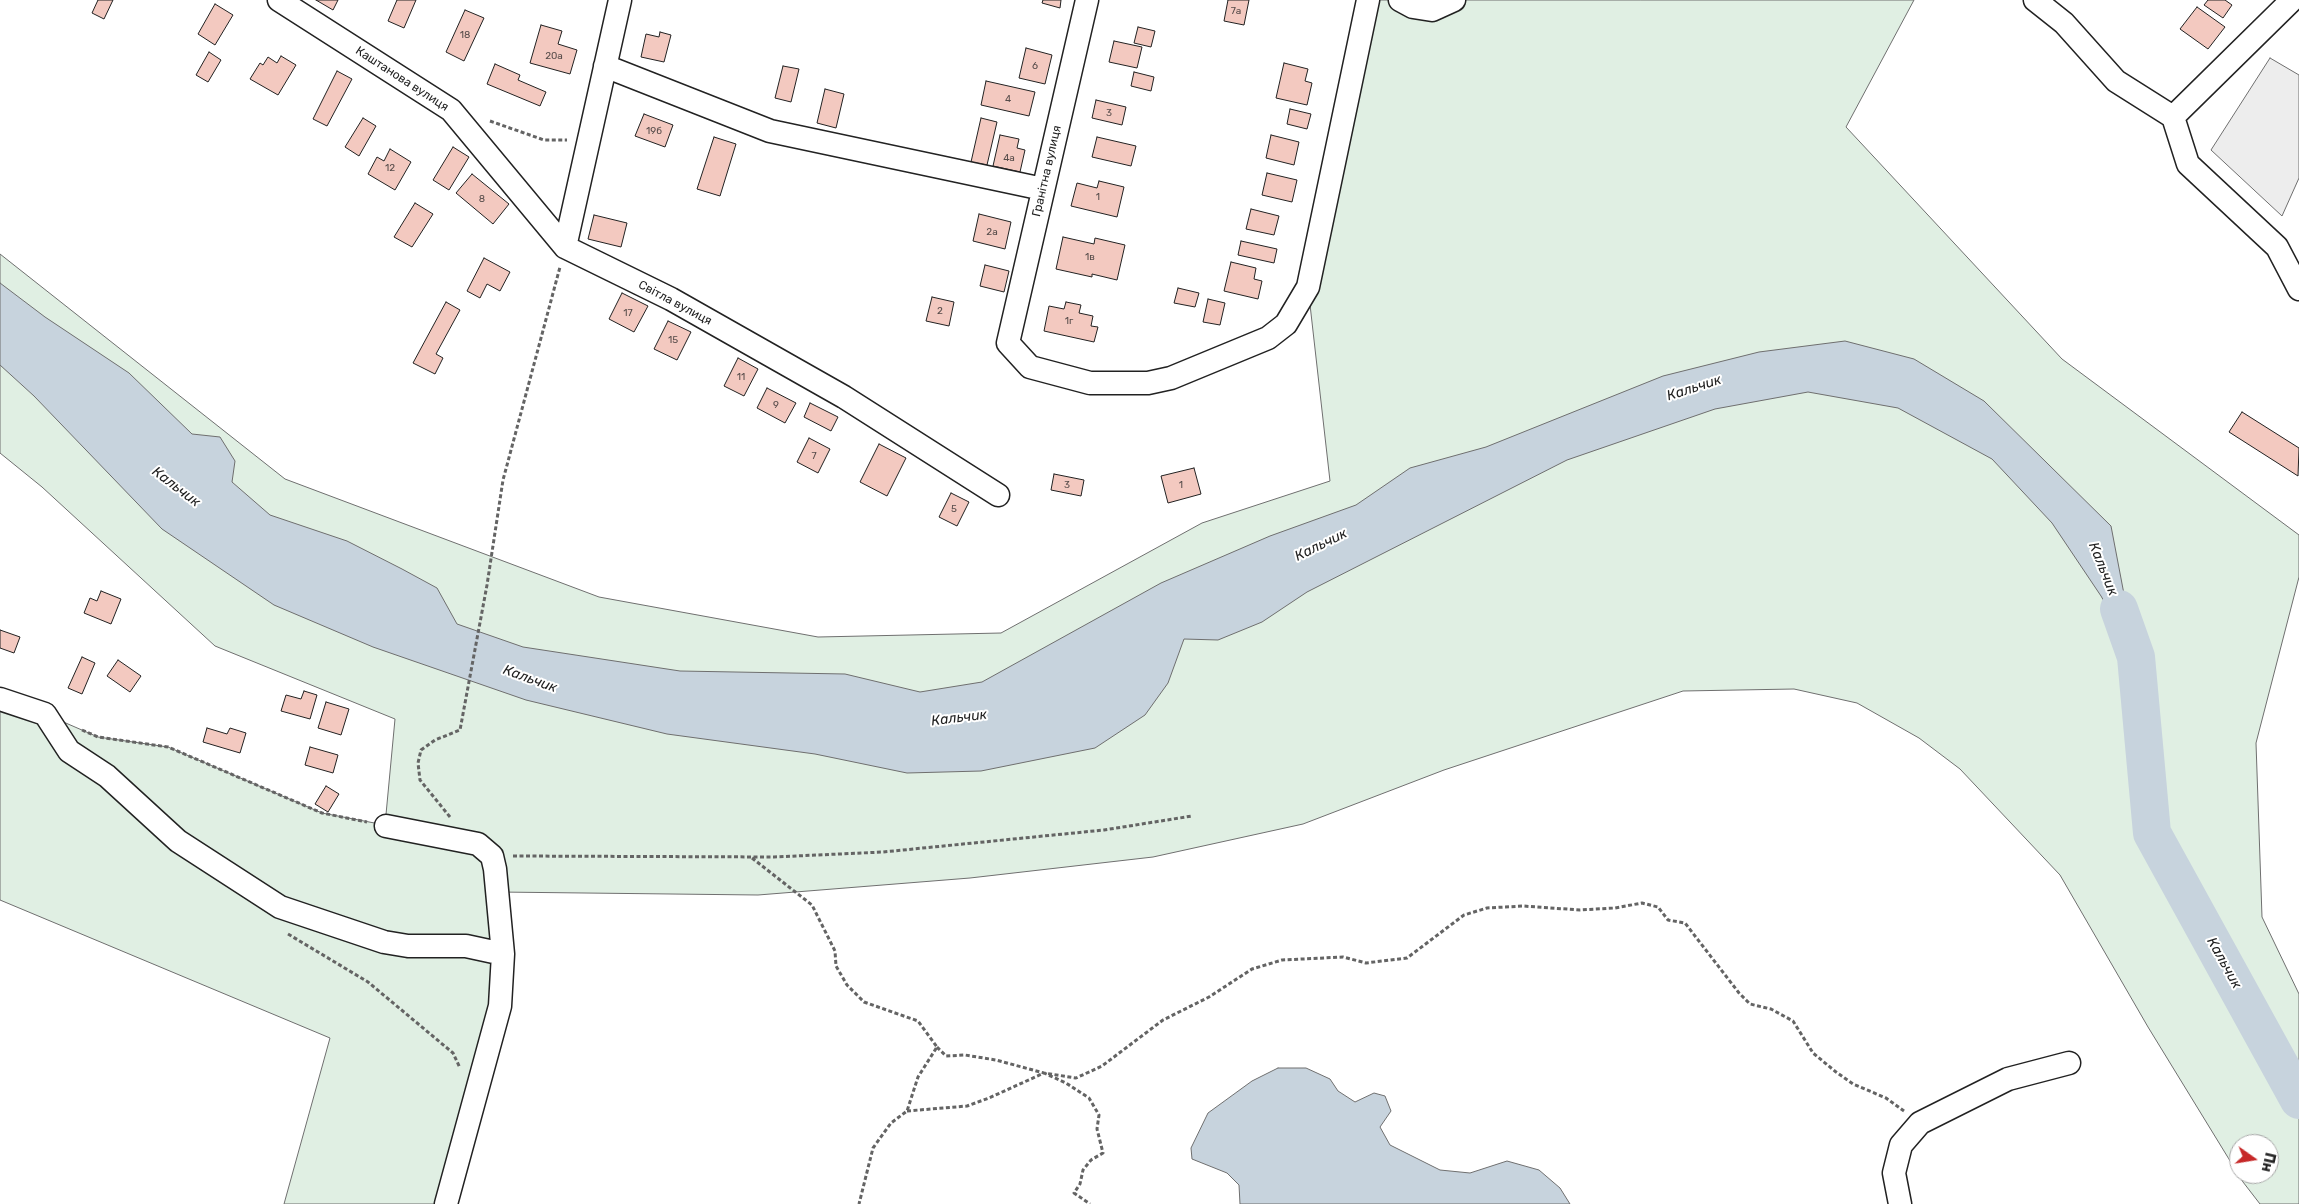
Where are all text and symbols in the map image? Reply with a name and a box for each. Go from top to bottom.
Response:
house number: 7а [1231,5,1241,17]
house number: 18 [460,29,470,41]
street label: Каштанова вулиця [353,44,451,114]
house number: 20а [545,50,563,62]
house number: 6 [1032,60,1038,72]
house number: 4 [1005,93,1011,105]
house number: 3 [1106,107,1112,119]
street label: Гранітна вулиця [1029,124,1065,218]
house number: 19б [646,125,662,137]
house number: 4а [1003,152,1015,164]
house number: 12 [385,162,395,174]
house number: 1 [1096,191,1100,203]
house number: 8 [479,193,485,205]
house number: 2а [986,226,998,238]
house number: 1в [1085,251,1095,263]
street label: Світла вулиця [636,278,714,328]
house number: 2 [937,305,943,317]
house number: 17 [623,307,633,319]
house number: 1г [1065,315,1073,327]
house number: 15 [668,334,678,346]
house number: 11 [737,371,745,383]
water label: Кальчик [1665,371,1723,405]
house number: 9 [773,399,779,411]
house number: 7 [811,450,817,462]
water label: Кальчик [149,463,203,511]
house number: 3 [1064,479,1070,491]
house number: 1 [1179,479,1183,491]
house number: 5 [951,503,957,515]
water label: Кальчик [1292,525,1350,565]
water label: Кальчик [2085,540,2121,598]
water label: Кальчик [501,662,559,696]
water label: Кальчик [930,706,988,730]
water label: Кальчик [2203,934,2245,992]
north arrow [2229,1134,2279,1184]
text: Пн [2258,1151,2279,1174]

